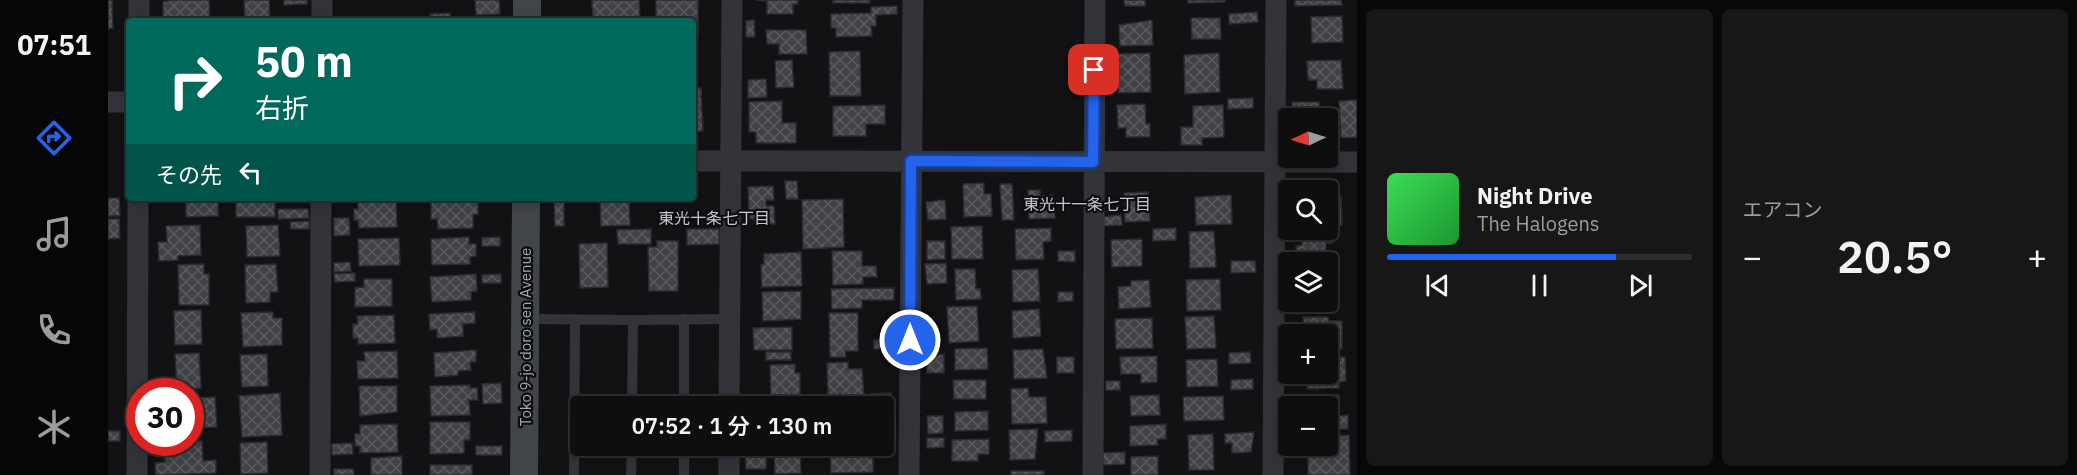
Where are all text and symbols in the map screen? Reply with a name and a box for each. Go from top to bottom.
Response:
text: 07:51 [17,27,91,62]
text: 50 m [255,34,353,89]
icon: right [156,42,234,120]
pin [1068,44,1119,95]
icon: arrive [1077,53,1110,86]
text: 右折 [255,90,309,125]
north arrow [1278,108,1338,168]
map controls [1278,108,1338,456]
icon: directions [33,117,75,159]
icon: left [234,156,267,189]
text: その先 [156,160,222,189]
button: search [1278,180,1338,240]
text: Night Drive [1477,181,1593,210]
district label: 東光十一条七丁目 [1023,194,1151,214]
text: エアコン [1743,196,1823,223]
district label: 東光十条七丁目 [658,208,770,228]
text: The Halogens [1477,210,1599,237]
icon: music [33,213,75,255]
text: 20.5° [1837,227,1953,285]
text: − [1743,235,1762,278]
text: + [2027,235,2047,278]
street label: Toko 9-jo doro sen Avenue [516,248,535,426]
button: layers [1278,252,1338,312]
icon: previous [1421,269,1454,302]
icon: pause [1523,269,1556,302]
icon: next [1624,269,1657,302]
position arrow [878,308,942,372]
icon: phone [33,309,75,351]
button: + [1278,324,1338,384]
speed limit sign: 30 [126,378,204,456]
button: − [1278,396,1338,456]
icon: climate [33,406,75,448]
text: 07:52 · 1 分 · 130 m [632,411,832,440]

